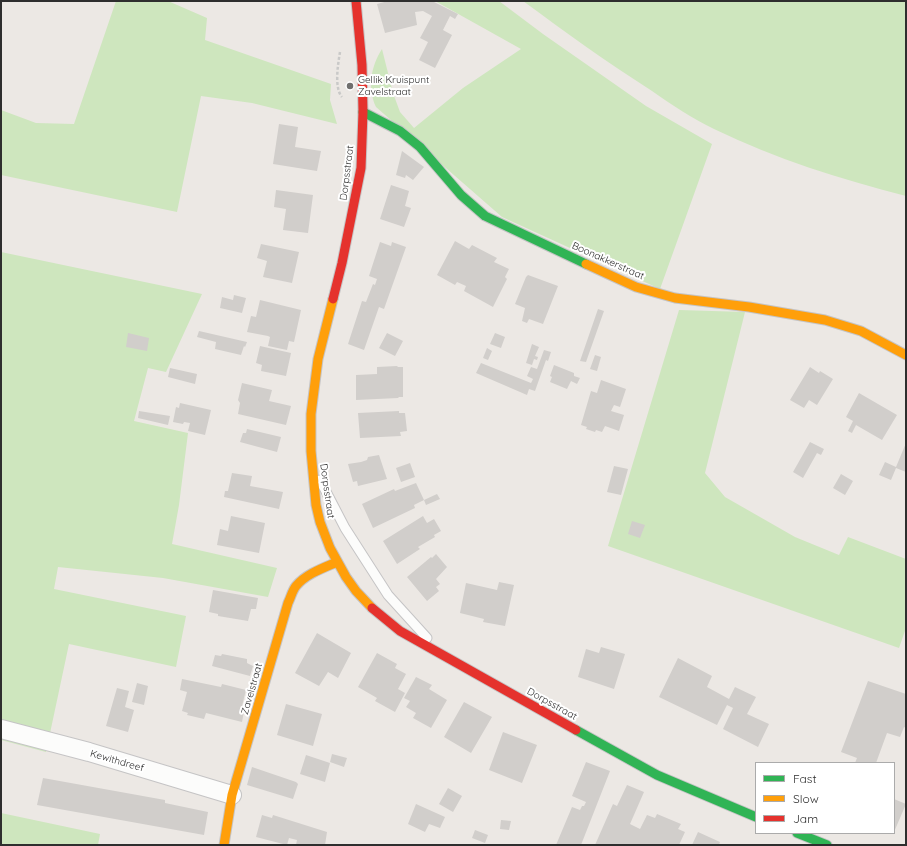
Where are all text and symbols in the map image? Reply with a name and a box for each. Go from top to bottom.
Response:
place label: Gellik Kruispunt Zavelstraat [358,74,429,98]
marker: Gellik Kruispunt Zavelstraat [345,81,355,91]
street label: Dorpsstraat [338,145,356,201]
street label: Boonakkerstraat [570,240,646,282]
street label: Dorpsstraat [317,463,337,519]
street label: Zavelstraat [239,662,265,716]
street label: Dorpsstraat [525,685,579,723]
street label: Kewithdreef [89,748,145,774]
legend [755,762,895,834]
text: Fast [793,771,817,786]
text: Slow [793,791,819,806]
text: Jam [793,811,818,826]

